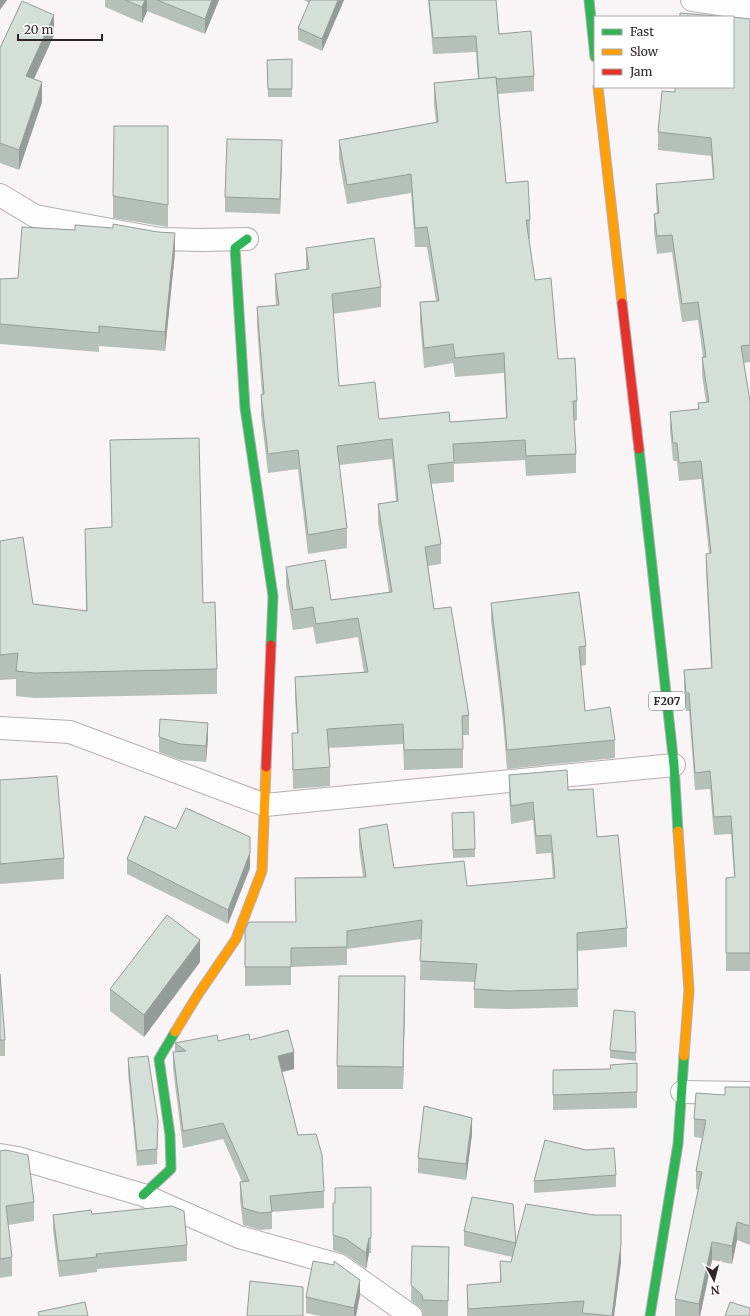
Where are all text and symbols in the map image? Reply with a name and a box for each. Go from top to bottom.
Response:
scale bar [18,16,102,42]
legend [594,16,734,88]
text: 20 m [24,22,53,37]
text: Fast [630,24,654,39]
text: Slow [630,44,659,59]
text: Jam [629,64,653,79]
road number: F207 [649,692,685,710]
north arrow [694,1260,734,1300]
text: N [710,1282,720,1297]

